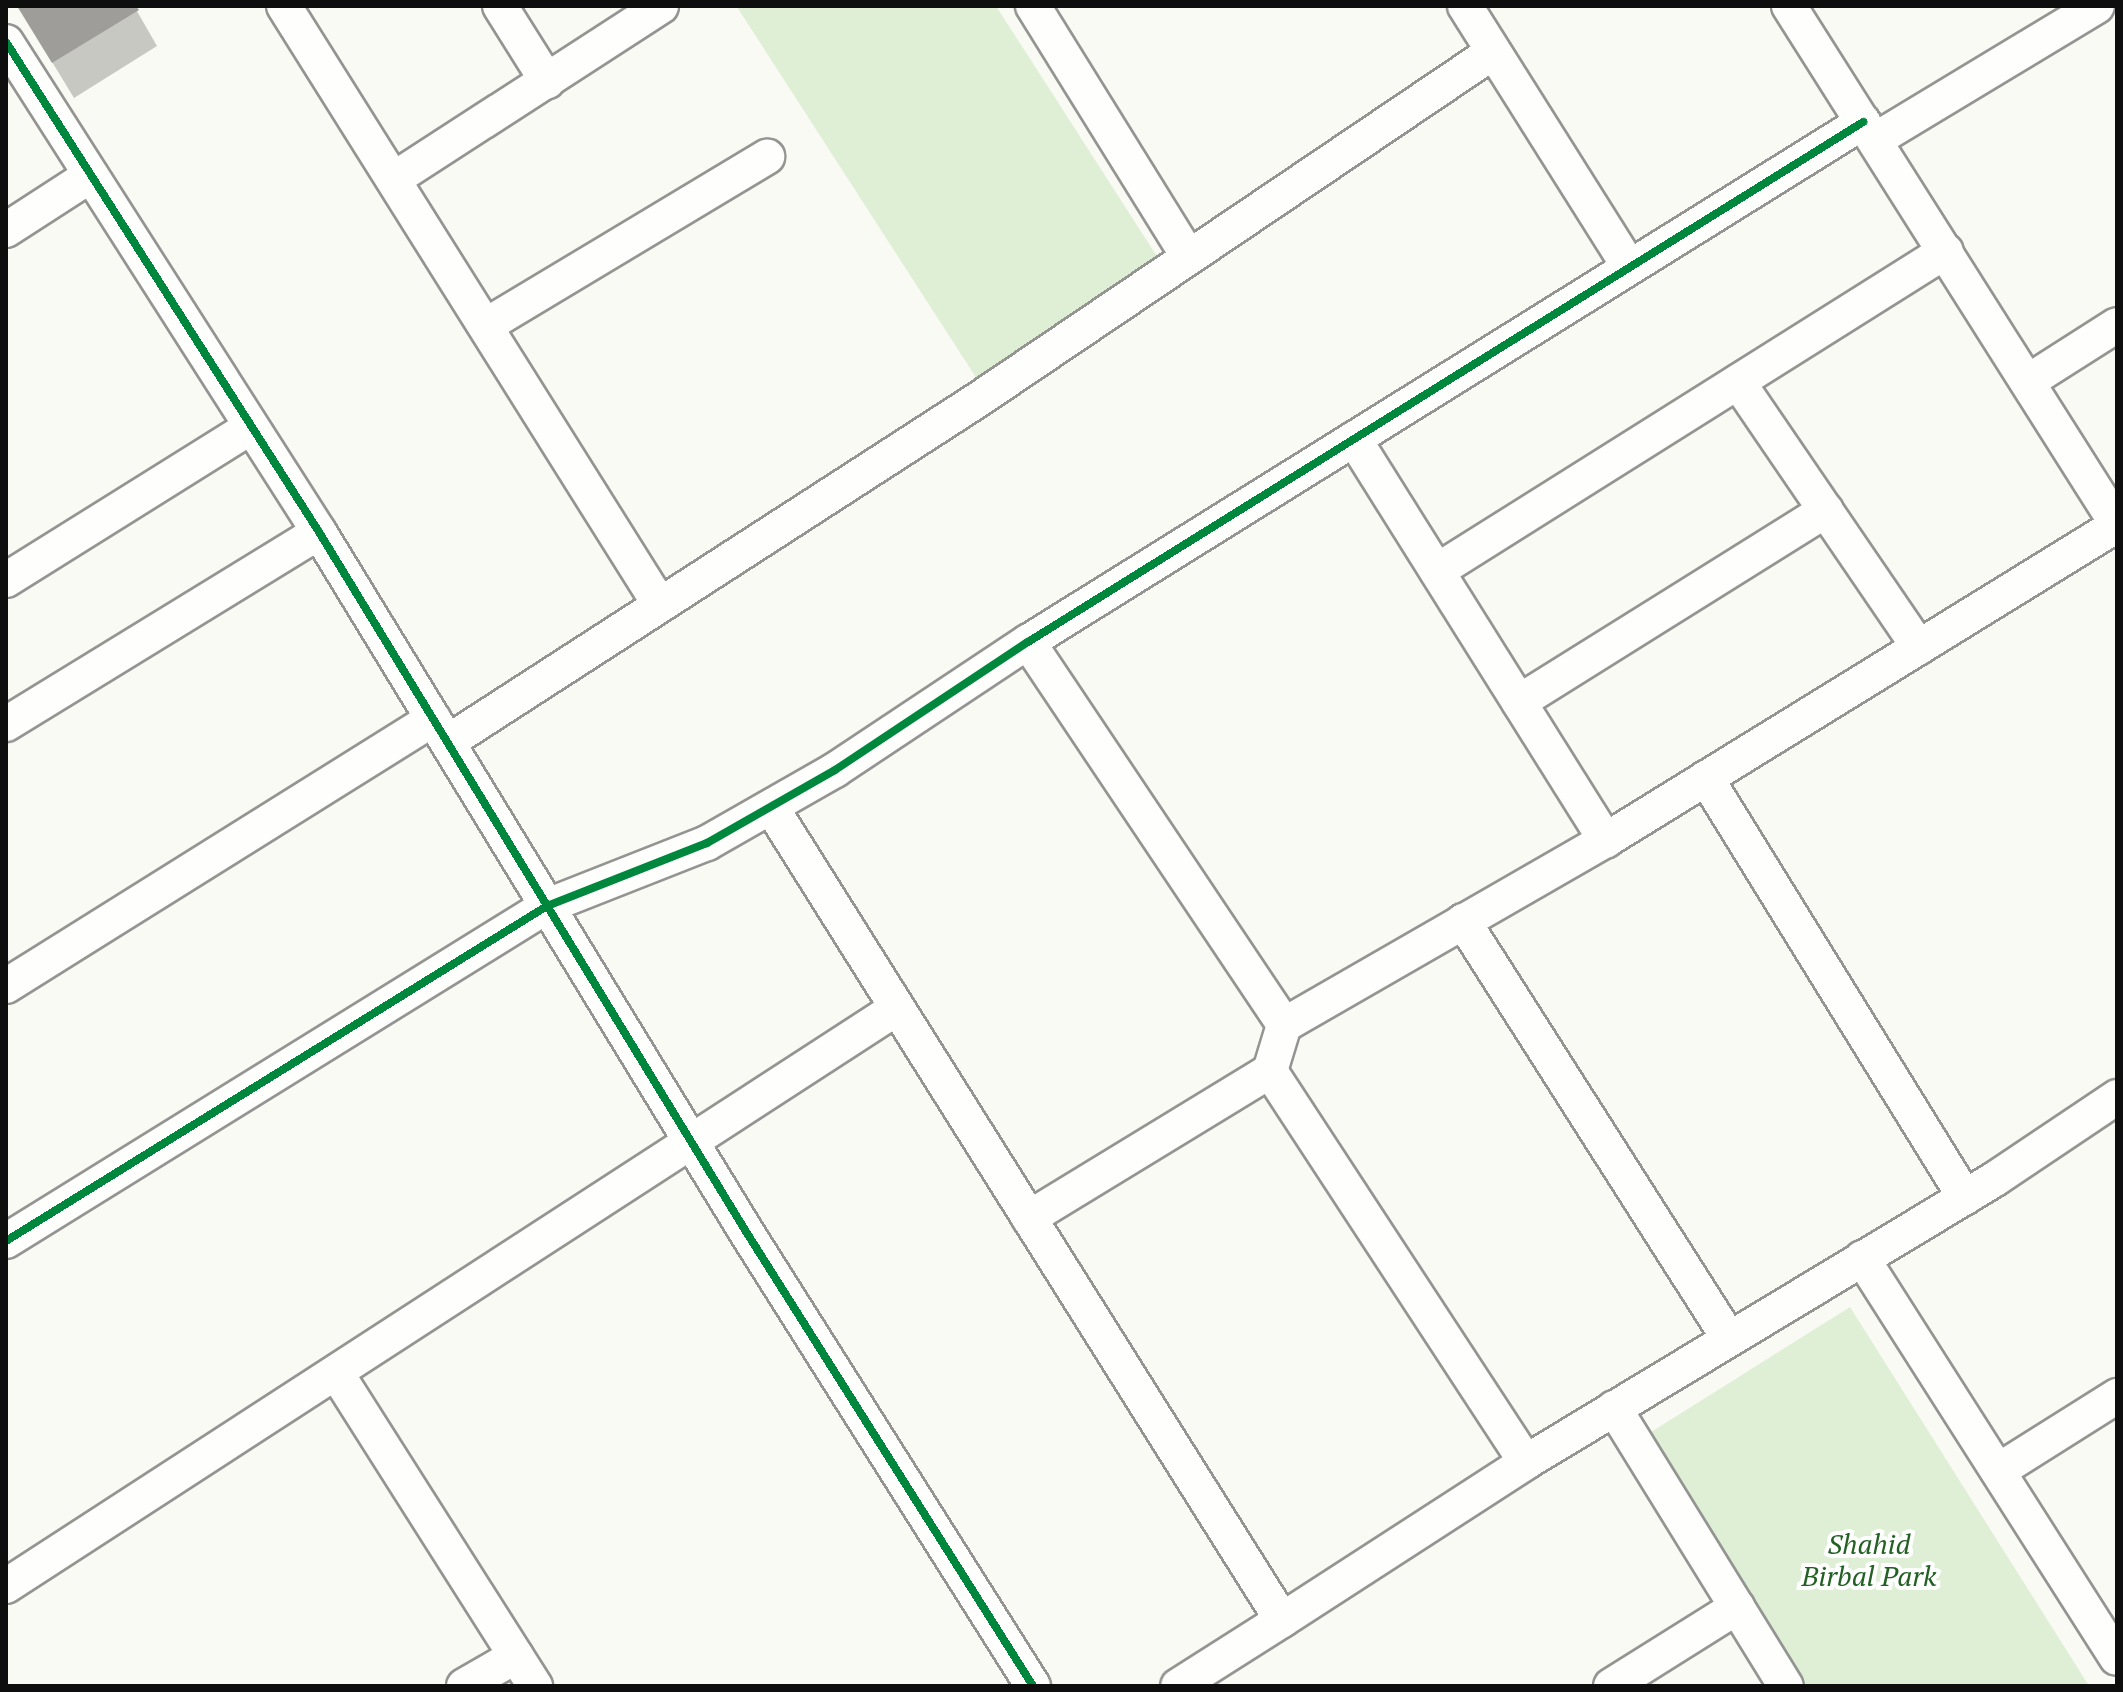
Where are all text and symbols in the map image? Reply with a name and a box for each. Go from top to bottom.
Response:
park label: Shahid Birbal Park [1801,1527,1937,1593]

